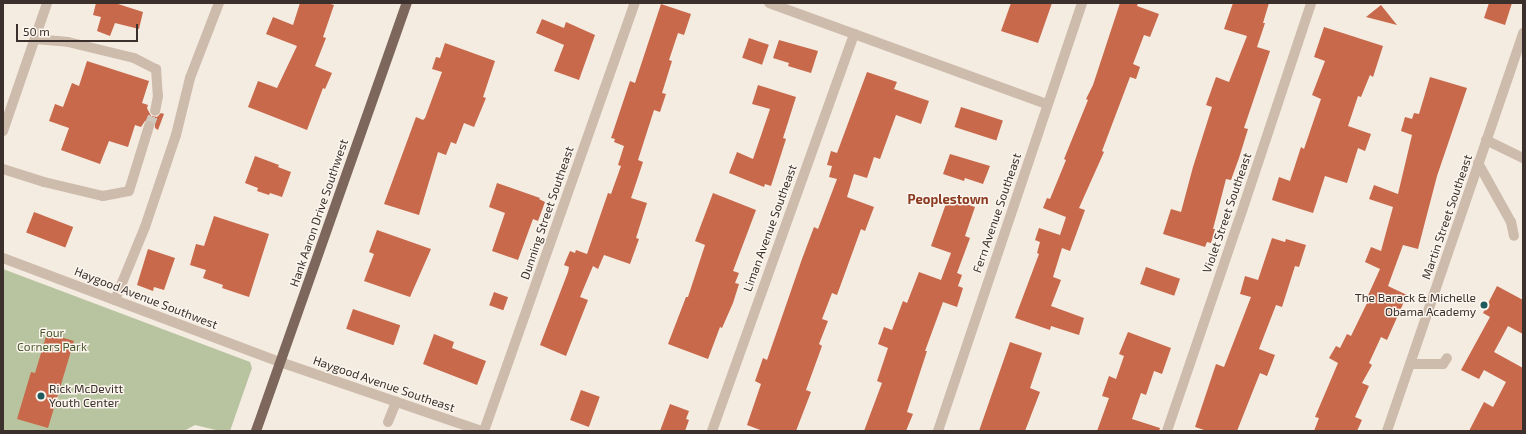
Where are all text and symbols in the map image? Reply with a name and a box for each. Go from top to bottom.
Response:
scale bar [18,16,140,42]
text: 50 m [23,24,50,38]
street label: Hank Aaron Drive Southwest [287,137,351,289]
street label: Dunning Street Southeast [517,145,577,281]
street label: Fern Avenue Southeast [970,151,1024,275]
street label: Violet Street Southeast [1200,151,1254,275]
street label: Martin Street Southeast [1419,153,1475,281]
street label: Liman Avenue Southeast [740,162,800,294]
district label: Peoplestown [907,191,989,207]
street label: Haygood Avenue Southwest [72,264,220,332]
place label: The Barack & Michelle Obama Academy [1355,291,1476,319]
marker: The Barack & Michelle Obama Academy [1479,300,1489,310]
park label: Four Corners Park [17,326,87,354]
street label: Haygood Avenue Southeast [311,353,457,415]
place label: Rick McDevitt Youth Center [49,382,123,410]
marker: Rick McDevitt Youth Center [36,391,46,401]

